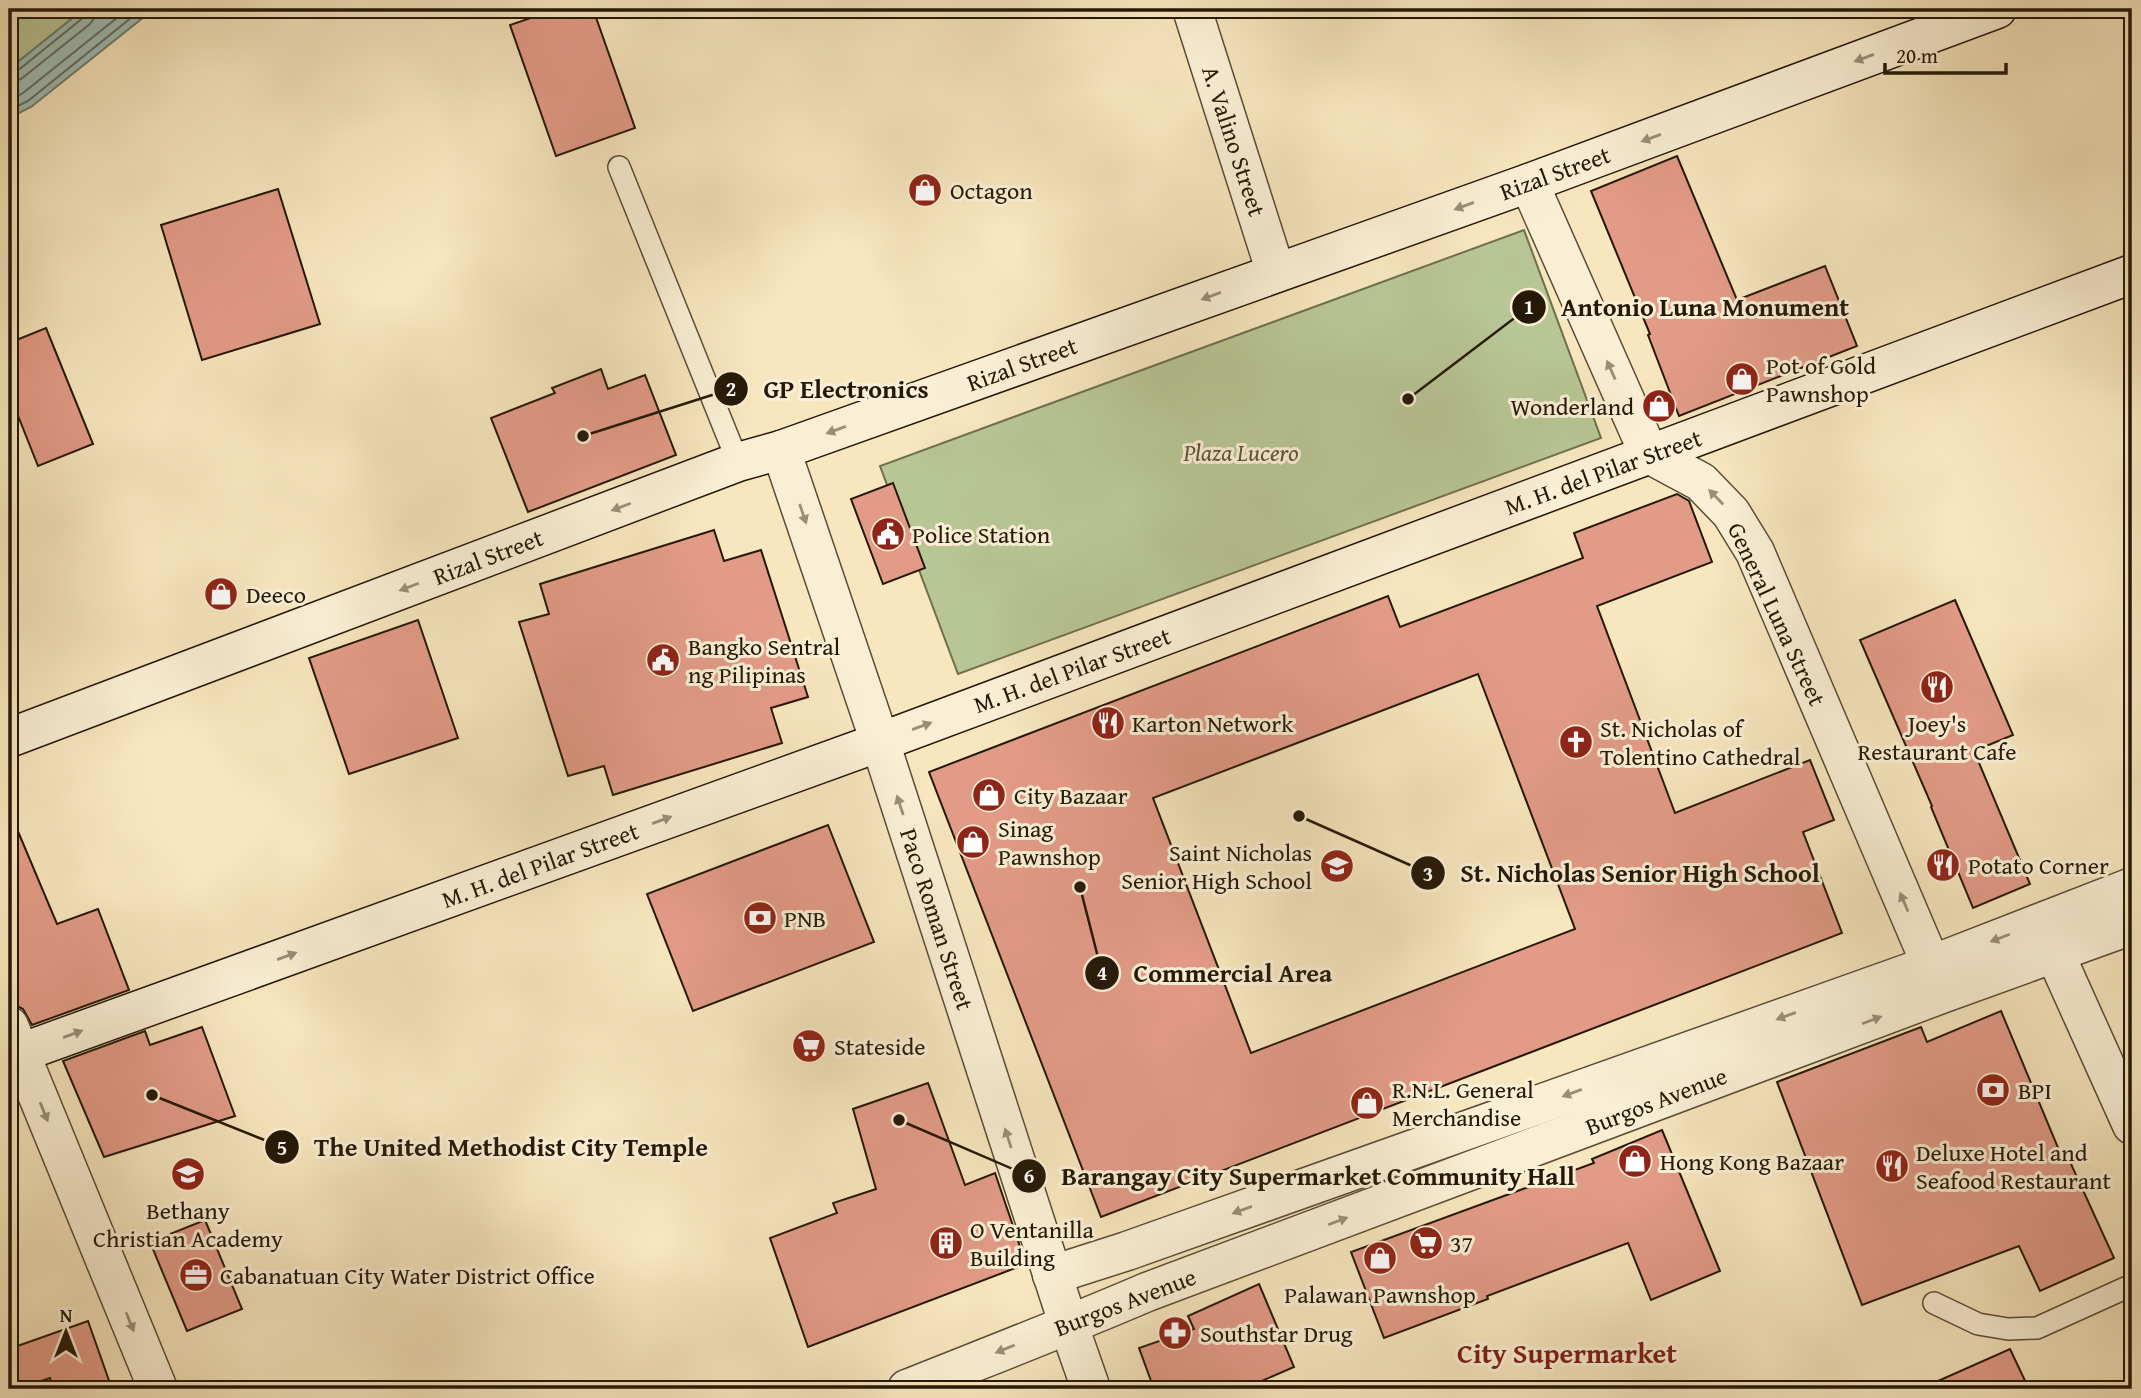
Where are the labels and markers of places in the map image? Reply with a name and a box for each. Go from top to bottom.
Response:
shop icon: Octagon [906,171,944,209]
place label: Octagon [950,173,1033,208]
callout: Antonio Luna Monument [1512,283,1863,330]
place label: Pot of Gold Pawnshop [1766,348,1876,411]
shop icon: Pot of Gold Pawnshop [1723,360,1761,398]
callout: GP Electronics [714,365,942,412]
shop icon: Wonderland [1640,387,1678,425]
place label: Wonderland [1510,389,1634,424]
public building icon: Police Station [869,515,907,553]
place label: Police Station [912,517,1051,552]
shop icon: Deeco [202,575,240,613]
place label: Deeco [246,577,306,612]
place label: Bangko Sentral ng Pilipinas [688,629,841,692]
public building icon: Bangko Sentral ng Pilipinas [644,641,682,679]
restaurant icon: Joey's Restaurant Cafe [1918,668,1956,706]
restaurant icon: Karton Network [1089,704,1127,742]
place label: Karton Network [1132,706,1294,741]
place label: Joey's Restaurant Cafe [1858,706,2017,769]
place label: St. Nicholas of Tolentino Cathedral [1600,711,1801,774]
church icon: St. Nicholas of Tolentino Cathedral [1557,723,1595,761]
shop icon: City Bazaar [970,776,1008,814]
place label: City Bazaar [1014,778,1128,813]
place label: Sinag Pawnshop [998,811,1101,874]
shop icon: Sinag Pawnshop [954,823,992,861]
place label: Saint Nicholas Senior High School [1121,835,1312,898]
restaurant icon: Potato Corner [1924,846,1962,884]
school or university icon: Saint Nicholas Senior High School [1318,847,1356,885]
place label: Potato Corner [1968,848,2109,883]
callout: St. Nicholas Senior High School [1411,850,1833,897]
bank icon: PNB [741,899,779,937]
place label: PNB [784,901,826,936]
callout: Commercial Area [1084,949,1346,996]
supermarket icon: Stateside [790,1027,828,1065]
place label: Stateside [834,1029,926,1064]
bank icon: BPI [1974,1071,2012,1109]
place label: R.N.L. General Merchandise [1392,1072,1534,1135]
place label: BPI [2018,1073,2052,1108]
shop icon: R.N.L. General Merchandise [1348,1084,1386,1122]
callout: The United Methodist City Temple [265,1124,722,1171]
place label: Deluxe Hotel and Seafood Restaurant [1916,1135,2111,1198]
shop icon: Hong Kong Bazaar [1616,1142,1654,1180]
place label: Hong Kong Bazaar [1660,1144,1844,1179]
restaurant icon: Deluxe Hotel and Seafood Restaurant [1873,1147,1911,1185]
callout: Barangay City Supermarket Community Hall [1012,1152,1588,1199]
school or university icon: Bethany Christian Academy [169,1155,207,1193]
place label: Bethany Christian Academy [93,1193,283,1256]
place label: O Ventanilla Building [970,1212,1094,1275]
building icon: O Ventanilla Building [927,1224,965,1262]
supermarket icon: 37 [1407,1224,1445,1262]
place label: 37 [1450,1226,1473,1261]
shop icon: Palawan Pawnshop [1361,1239,1399,1277]
office icon: Cabanatuan City Water District Office [177,1256,215,1294]
place label: Cabanatuan City Water District Office [220,1258,595,1293]
place label: Palawan Pawnshop [1284,1277,1476,1312]
pharmacy icon: Southstar Drug [1156,1314,1194,1352]
place label: Southstar Drug [1200,1316,1353,1351]

